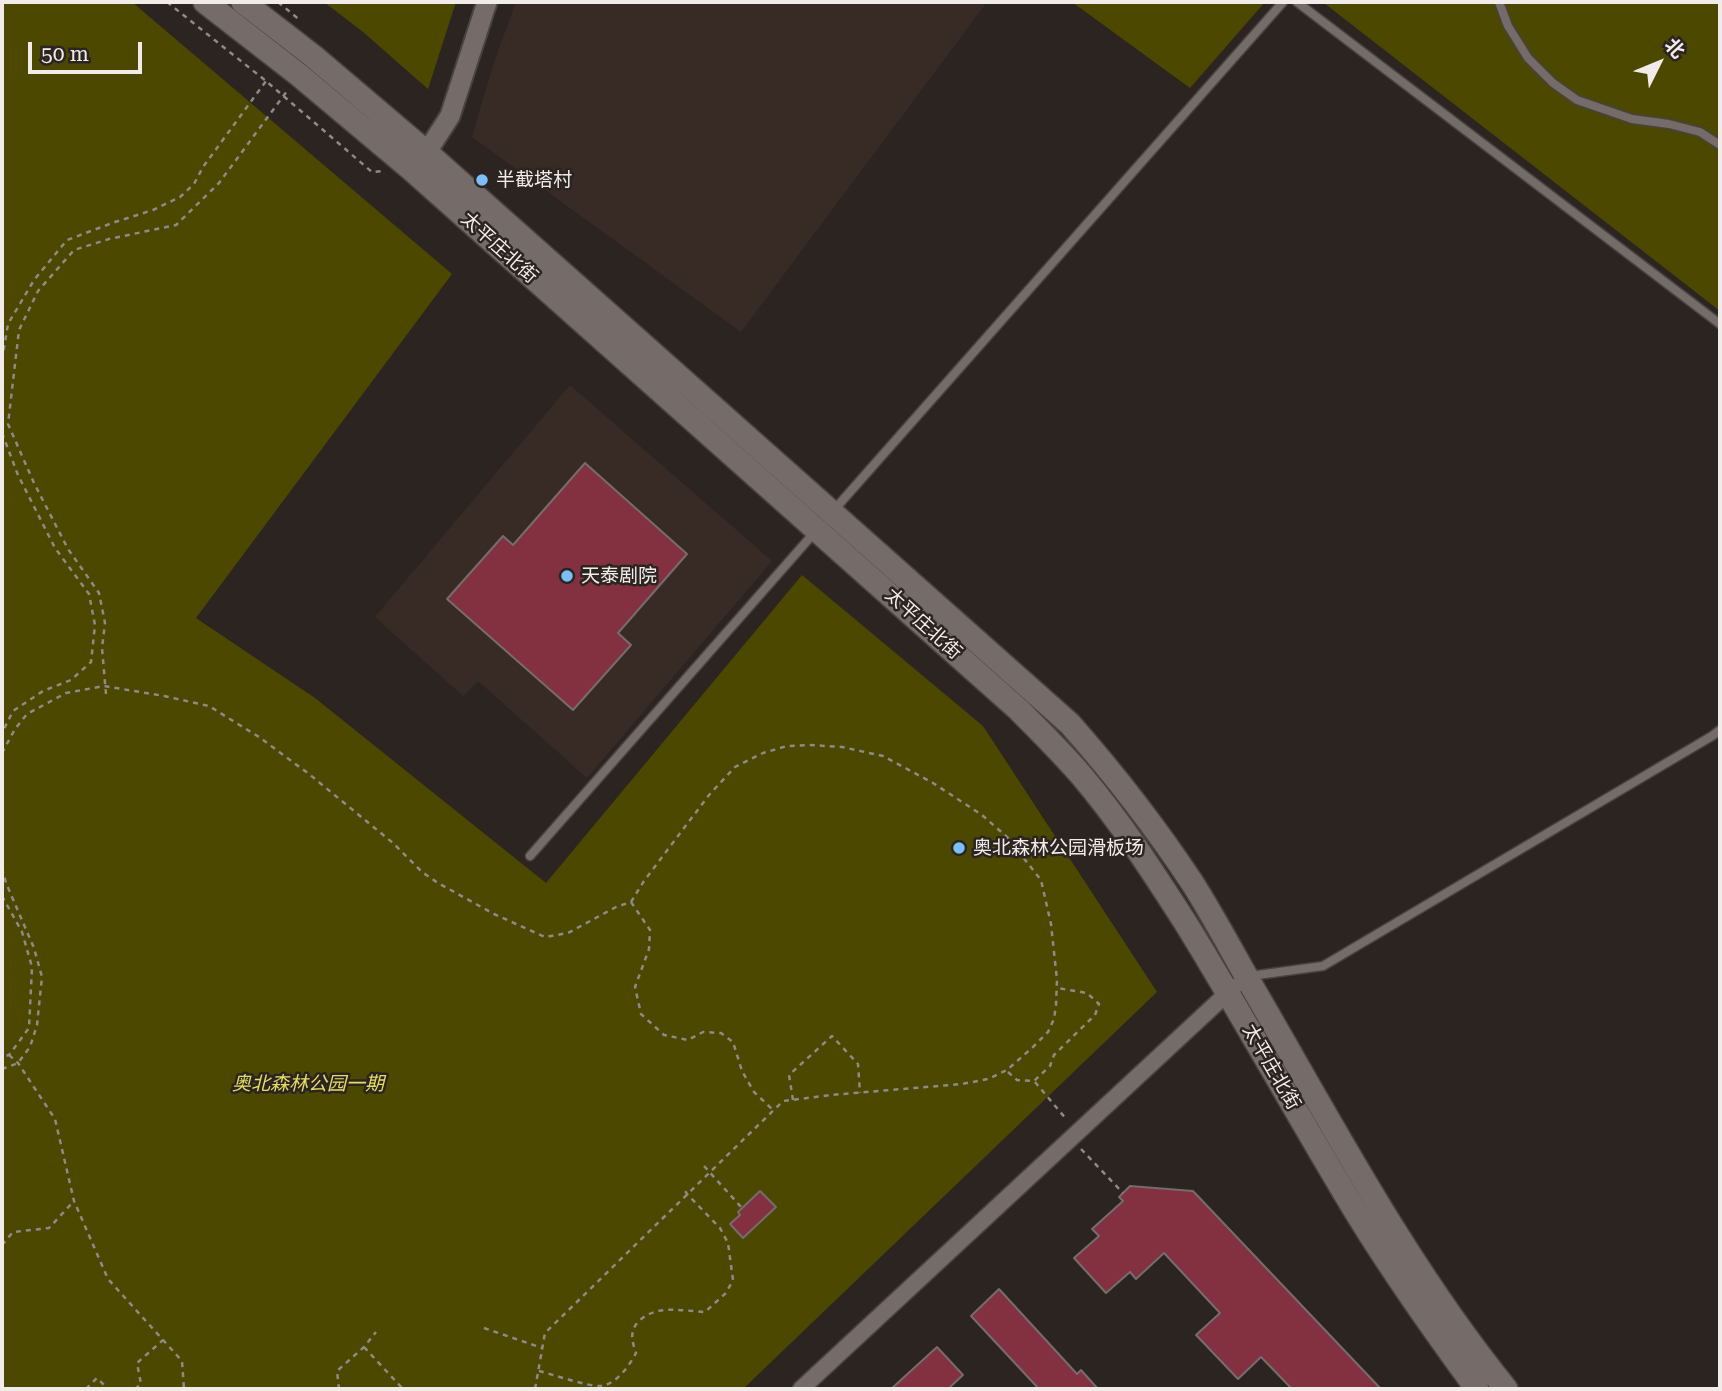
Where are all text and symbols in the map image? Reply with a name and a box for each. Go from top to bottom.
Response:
scale bar [32,28,145,72]
north arrow [1624,28,1694,98]
text: 北 [1660,34,1690,63]
text: 50 m [41,42,89,66]
place label: 半截塔村 [496,169,572,191]
marker: 半截塔村 [474,172,490,188]
street label: 太平庄北街 [456,208,542,288]
place label: 天泰剧院 [581,565,657,587]
marker: 天泰剧院 [559,568,575,584]
street label: 太平庄北街 [880,584,966,664]
place label: 奥北森林公园滑板场 [973,837,1144,859]
marker: 奥北森林公园滑板场 [951,840,967,856]
street label: 太平庄北街 [1237,1020,1305,1114]
park label: 奥北森林公园一期 [232,1073,384,1095]

